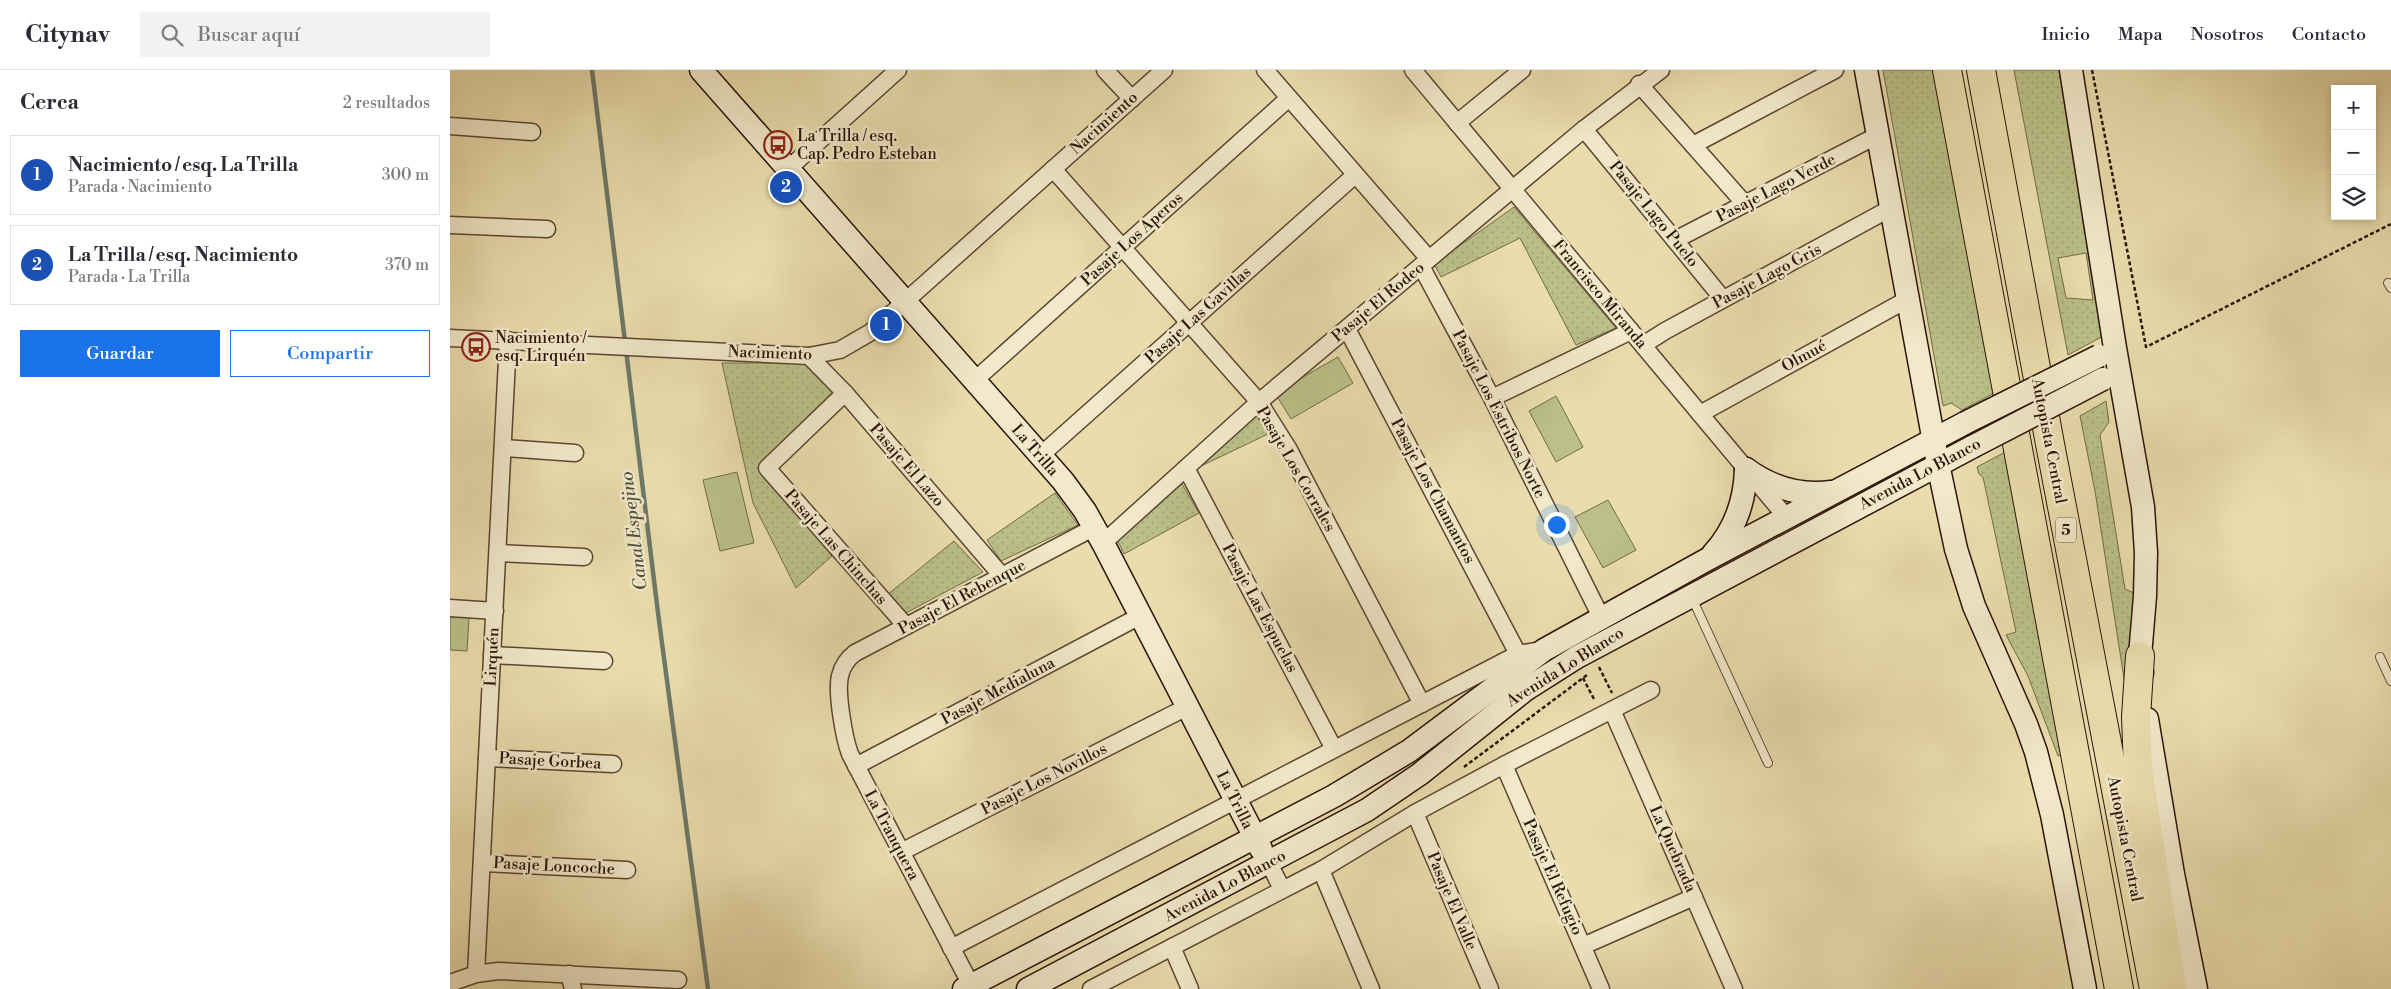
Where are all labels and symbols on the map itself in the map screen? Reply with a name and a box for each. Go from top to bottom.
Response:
street label: Nacimiento [1066,87,1142,159]
place label: La Trilla / esq. Cap. Pedro Esteban [797,126,937,164]
bus stop icon: La Trilla / esq. Cap. Pedro Esteban [763,130,793,160]
street label: Pasaje Lago Verde [1713,149,1839,227]
street label: Pasaje Lago Puelo [1605,157,1703,271]
pin: 2 [770,168,802,206]
street label: Pasaje Los Aperos [1077,188,1187,290]
street label: Francisco Miranda [1548,235,1652,353]
street label: Pasaje Lago Gris [1709,239,1825,313]
street label: Pasaje El Rodeo [1328,257,1428,347]
street label: Pasaje Las Gavillas [1141,262,1255,368]
pin: 1 [870,306,902,344]
street label: Pasaje Los Estribos Norte [1448,327,1550,501]
place label: Nacimiento / esq. Lirquén [495,328,587,366]
bus stop icon: Nacimiento / esq. Lirquén [461,332,491,362]
street label: Olmué [1778,336,1830,376]
street label: Nacimiento [727,342,813,364]
street label: Autopista Central [2027,376,2071,506]
street label: Pasaje Los Corrales [1252,403,1340,535]
street label: Pasaje Los Chamantos [1386,415,1480,567]
street label: Pasaje El Lazo [865,419,949,511]
street label: La Trilla [1007,420,1064,481]
street label: Avenida Lo Blanco [1855,434,1984,515]
water label: Canal Espejino [615,470,653,592]
street label: Pasaje Las Chinchas [780,485,892,609]
your location [1544,512,1570,538]
road number: 5 [2056,518,2076,542]
street label: Pasaje Las Espuelas [1218,540,1302,676]
street label: Pasaje El Rebenque [895,555,1029,639]
street label: Avenida Lo Blanco [1502,623,1627,712]
street label: Lirquén [480,626,504,687]
street label: Pasaje Medialuna [938,652,1059,729]
street label: Pasaje Los Novillos [978,739,1110,819]
street label: Pasaje Gorbea [498,748,603,774]
street label: La Trilla [1212,768,1259,833]
street label: Autopista Central [2103,774,2147,904]
street label: La Tranquera [860,787,925,884]
street label: La Quebrada [1645,802,1701,896]
street label: Pasaje El Refugio [1518,816,1588,938]
street label: Avenida Lo Blanco [1160,846,1289,927]
street label: Pasaje El Valle [1422,849,1482,953]
street label: Pasaje Loncoche [493,853,615,879]

